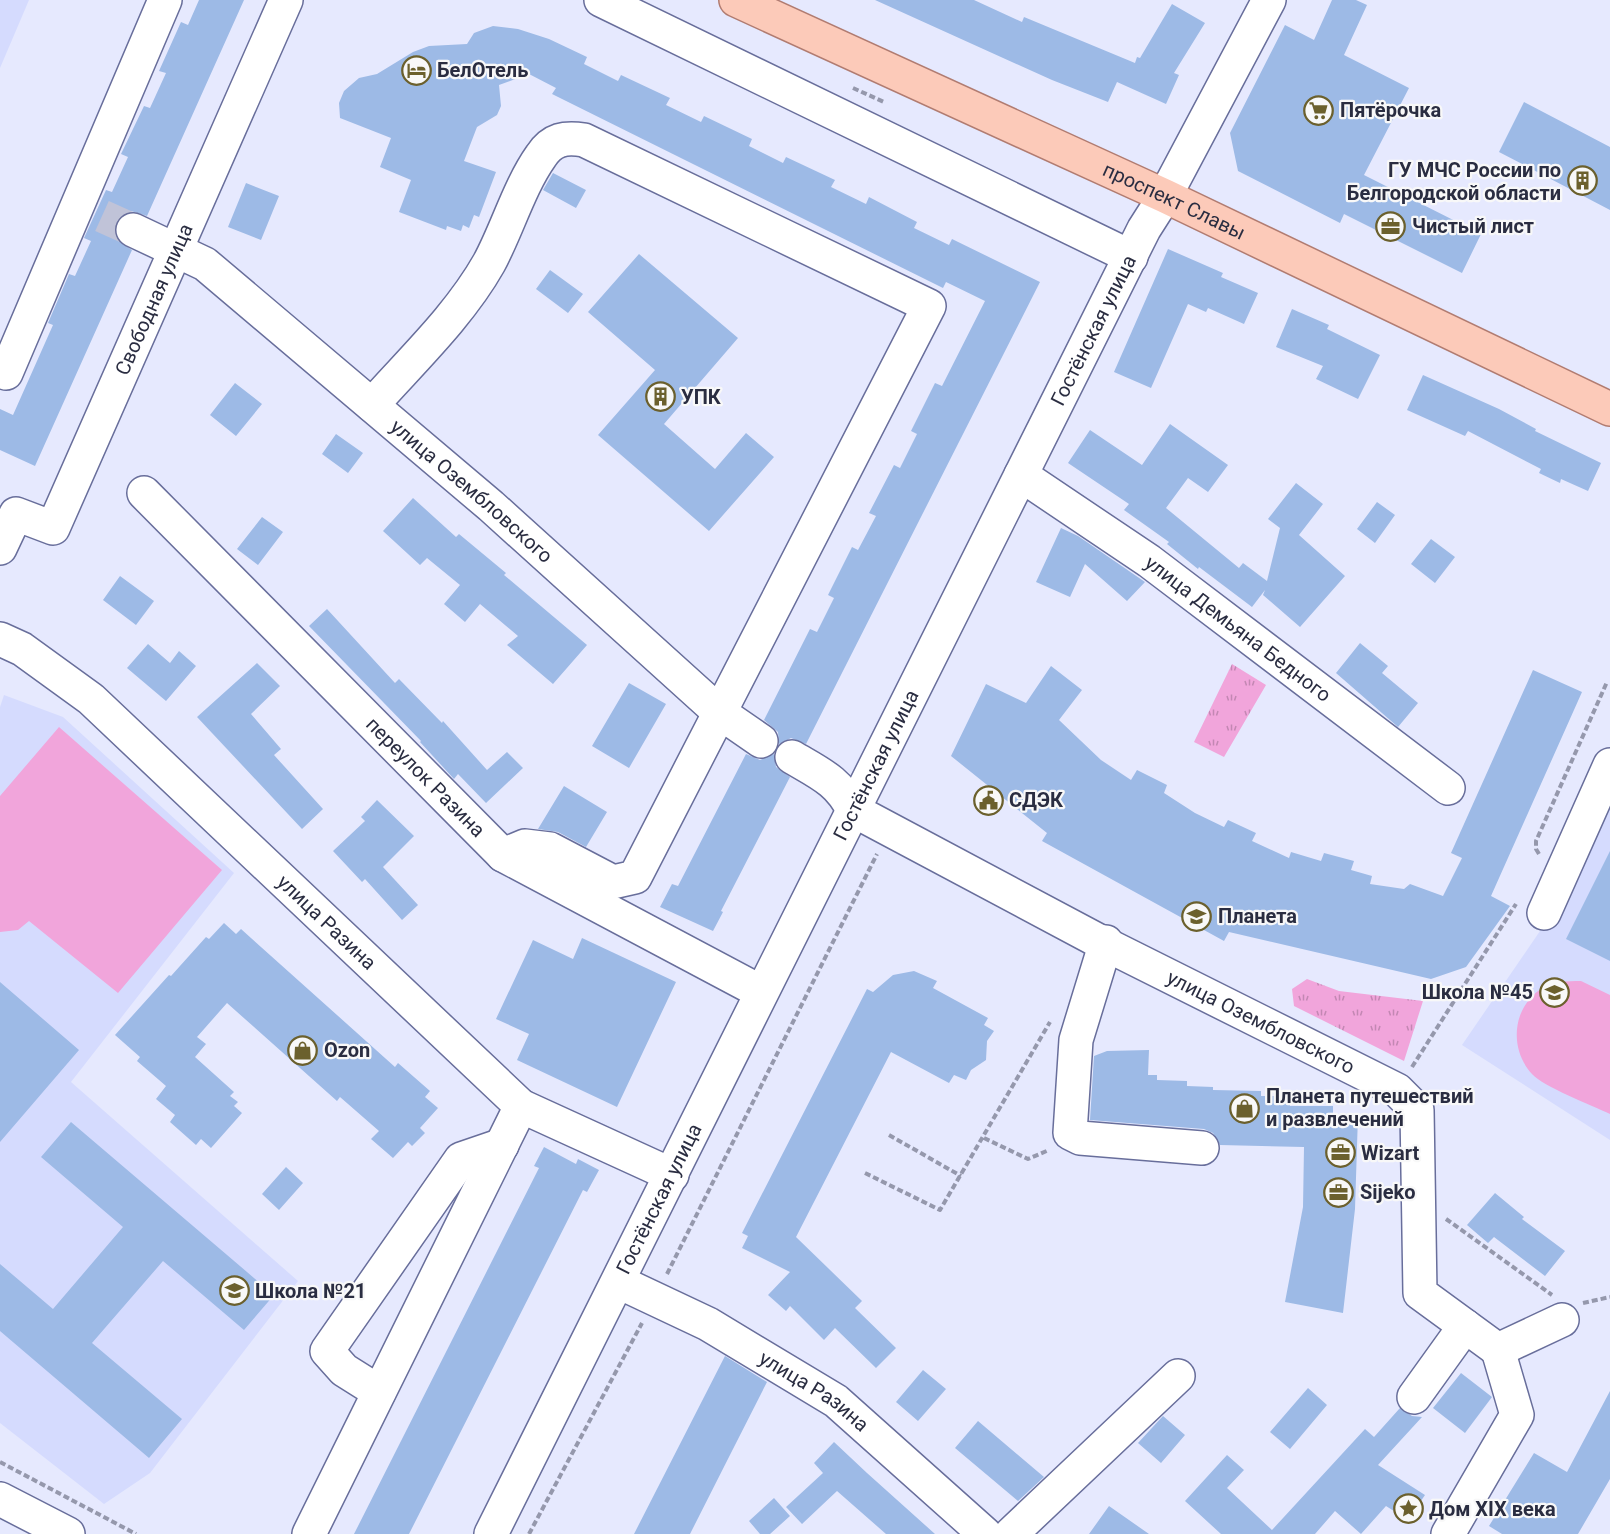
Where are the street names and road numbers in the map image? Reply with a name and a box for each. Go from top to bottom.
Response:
street label: проспект Славы [1099,157,1249,245]
street label: Свободная улица [110,220,198,379]
street label: Гостёнская улица [1046,251,1141,410]
street label: улица Озембловского [386,414,558,568]
street label: улица Демьяна Бедного [1140,550,1336,707]
street label: Гостёнская улица [828,686,924,844]
street label: переулок Разина [361,712,490,842]
street label: улица Разина [272,870,381,975]
street label: улица Озембловского [1163,965,1359,1079]
street label: Гостёнская улица [611,1119,707,1278]
street label: улица Разина [755,1346,874,1437]

